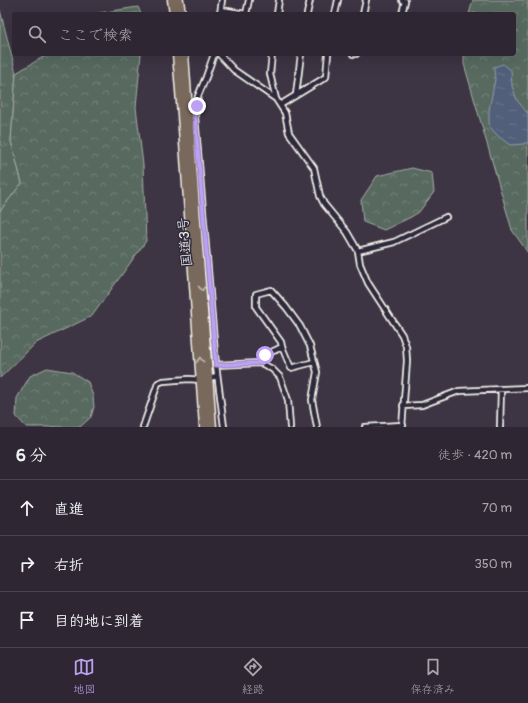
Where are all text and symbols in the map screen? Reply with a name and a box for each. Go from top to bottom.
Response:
search box [12,12,516,56]
icon: search [26,23,48,45]
text: ここで検索 [58,26,133,45]
route end [188,97,206,115]
street label: 国道3号 [174,216,196,268]
one-way arrow [197,285,206,291]
route start [256,346,274,364]
one-way arrow [195,357,204,363]
text: 6 分 [16,445,47,466]
text: 徒歩 · 420 m [438,447,512,463]
icon: ahead [16,497,38,519]
text: 直進 [54,500,84,519]
text: 70 m [482,500,512,516]
icon: right [16,553,38,575]
text: 右折 [54,556,84,575]
text: 350 m [474,556,512,572]
icon: arrive [16,609,38,631]
text: 目的地に到着 [54,612,144,631]
tab: 地図 [73,656,95,696]
tab: 経路 [242,656,264,696]
tab: 保存済み [411,656,455,696]

